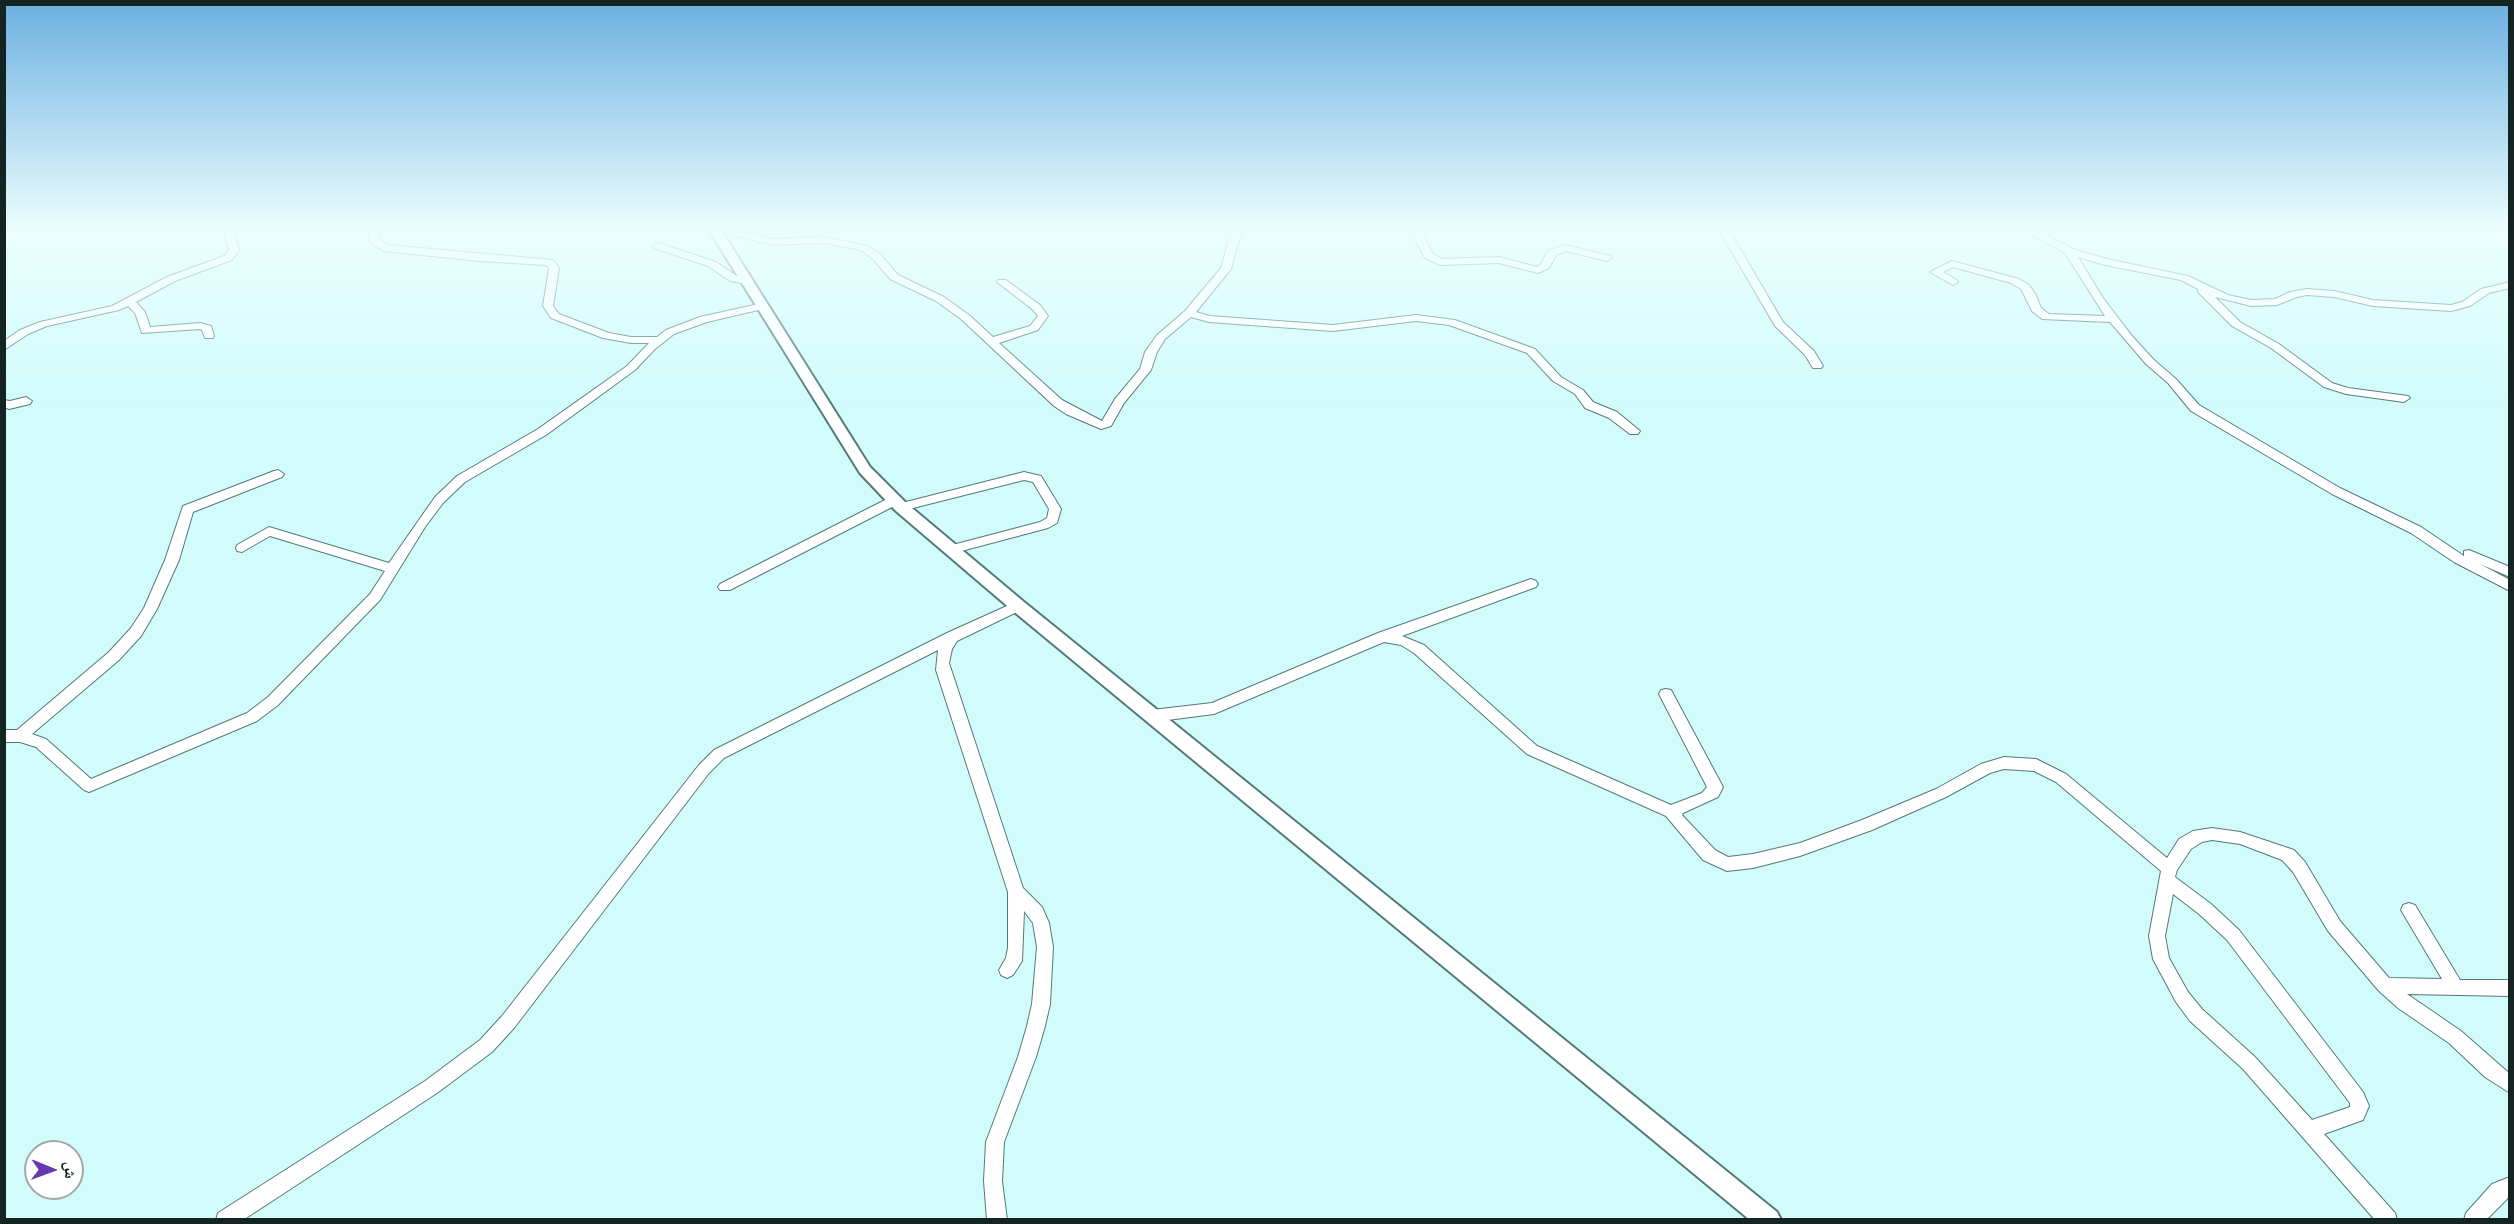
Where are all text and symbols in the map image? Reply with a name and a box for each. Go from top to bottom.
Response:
north arrow [24,1140,84,1200]
text: ش [62,1162,78,1179]

